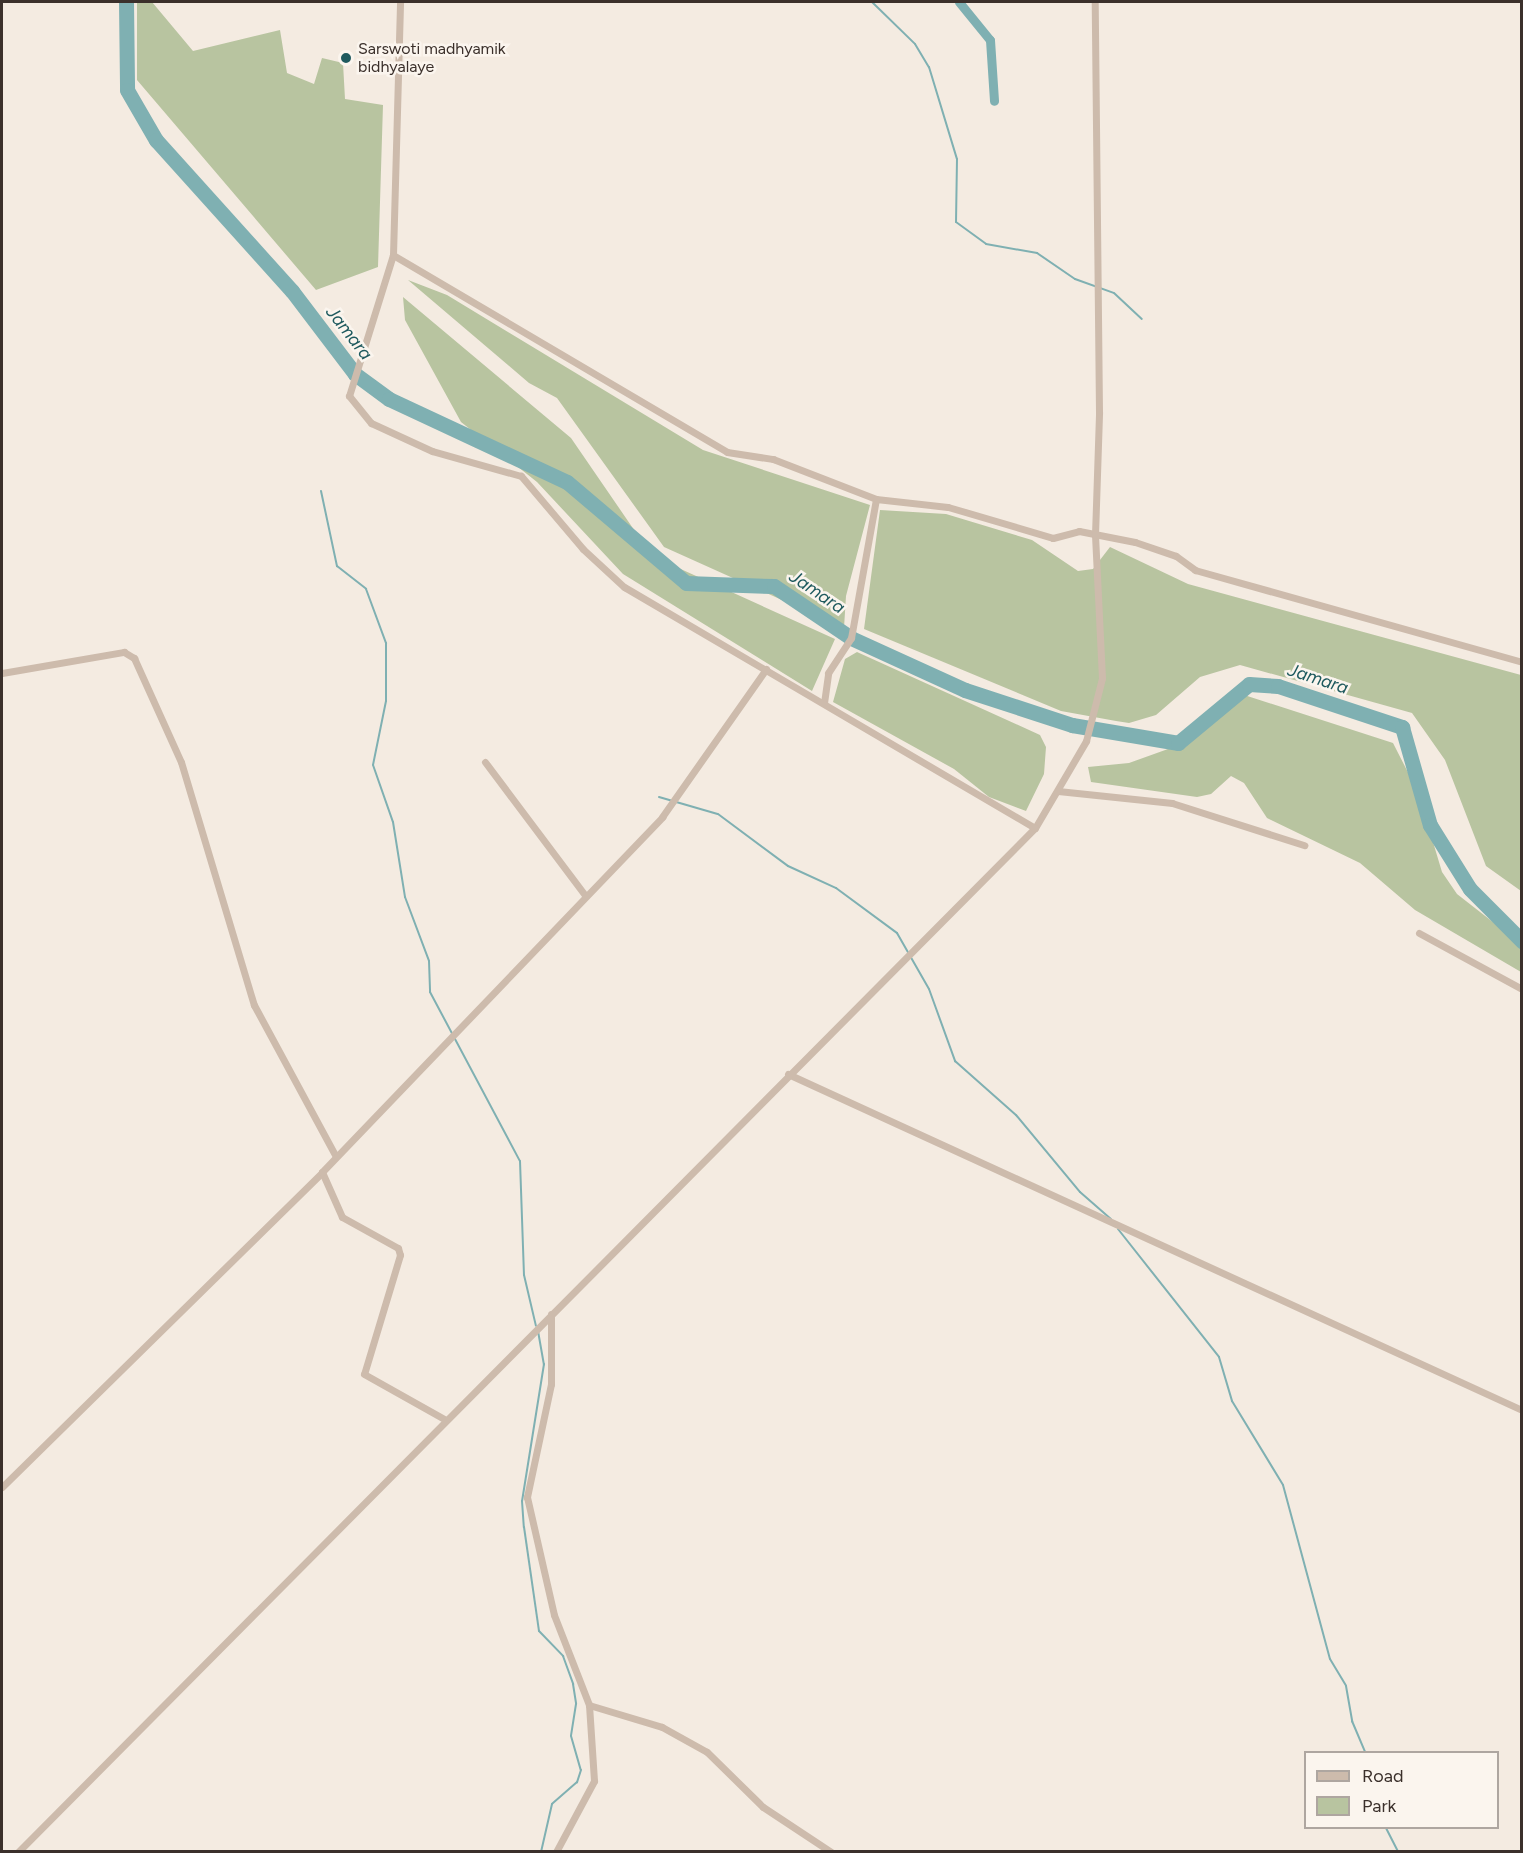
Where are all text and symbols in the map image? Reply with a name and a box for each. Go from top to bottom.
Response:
place label: Sarswoti madhyamik bidhyalaye [358,39,506,77]
marker: Sarswoti madhyamik bidhyalaye [339,51,353,65]
water label: Jamara [321,302,377,364]
water label: Jamara [785,566,849,618]
water label: Jamara [1285,659,1351,699]
legend [1304,1751,1499,1829]
text: Road [1362,1765,1403,1787]
text: Park [1362,1795,1396,1817]

